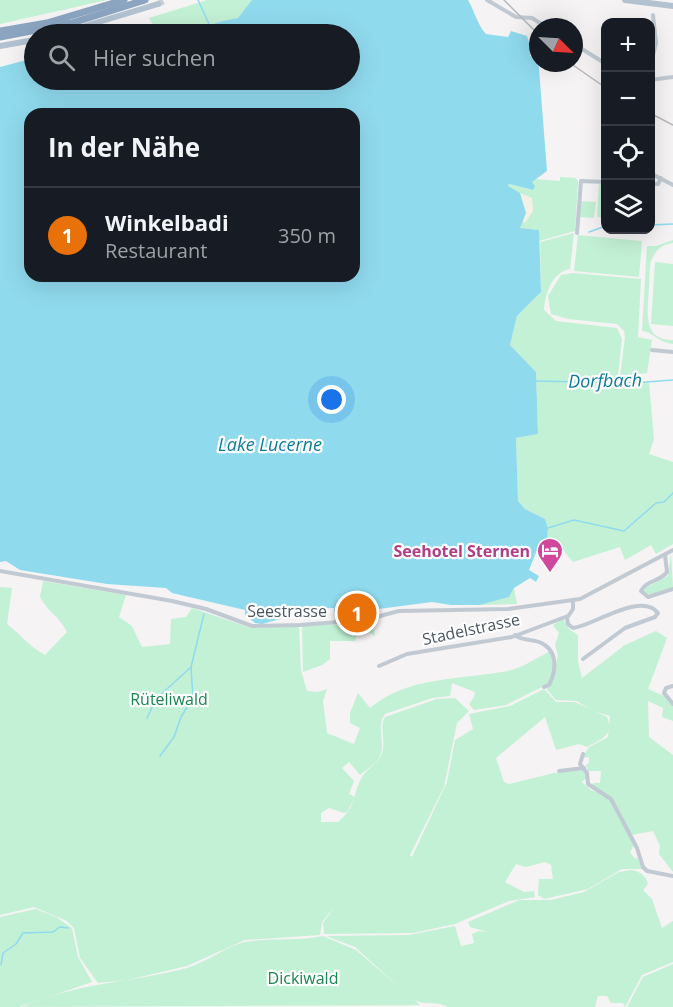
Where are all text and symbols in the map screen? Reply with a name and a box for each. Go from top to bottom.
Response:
north arrow [529,18,583,72]
map controls [601,18,655,234]
button: + [601,18,655,72]
search box [24,24,360,90]
icon: search [45,41,78,74]
text: Hier suchen [93,42,216,72]
button: − [601,72,655,126]
button: locate [601,126,655,180]
text: In der Nähe [48,129,200,165]
button: layers [601,180,655,234]
text: Winkelbadi [105,207,229,237]
text: 1 [62,222,73,249]
text: 350 m [278,222,336,249]
text: Restaurant [105,237,207,264]
water label: Dorfbach [568,367,642,393]
your location [317,385,346,414]
water label: Lake Lucerne [218,432,322,456]
hotel icon: Seehotel Sternen [535,536,565,574]
place label: Seehotel Sternen [393,540,530,562]
pin: 1 [338,590,376,636]
street label: Seestrasse [247,600,327,622]
street label: Stadelstrasse [420,608,522,650]
park label: Rüteliwald [130,688,208,710]
park label: Dickiwald [268,967,338,989]

